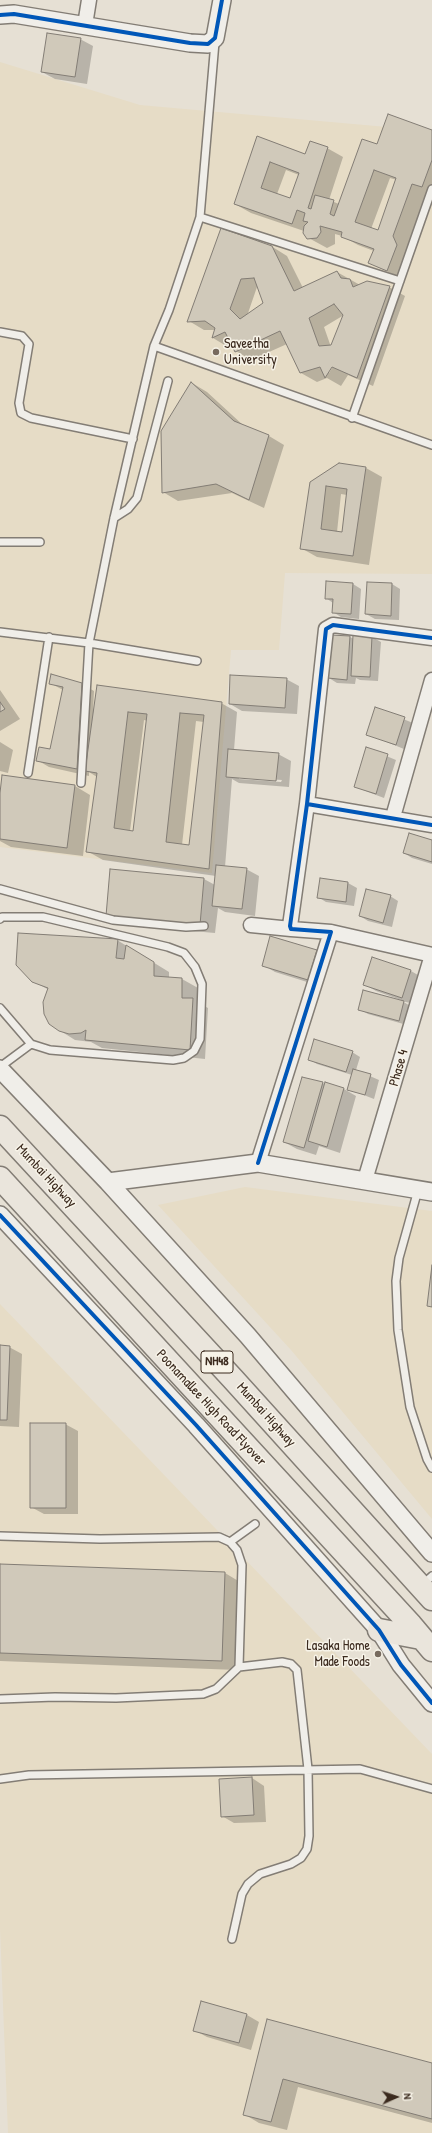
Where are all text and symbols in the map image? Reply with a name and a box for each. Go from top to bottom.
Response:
place label: Saveetha University [224,336,277,368]
marker: Saveetha University [211,347,221,357]
street label: Phase 4 [386,1048,412,1088]
street label: Mumbai Highway [12,1141,80,1211]
street label: Poonamallee High Road Flyover [153,1346,269,1470]
road number: NH48 [201,1351,233,1373]
street label: Mumbai Highway [233,1379,299,1451]
place label: Lasaka Home Made Foods [307,1638,370,1670]
marker: Lasaka Home Made Foods [373,1649,383,1659]
north arrow [376,2077,416,2117]
text: N [401,2093,415,2100]

